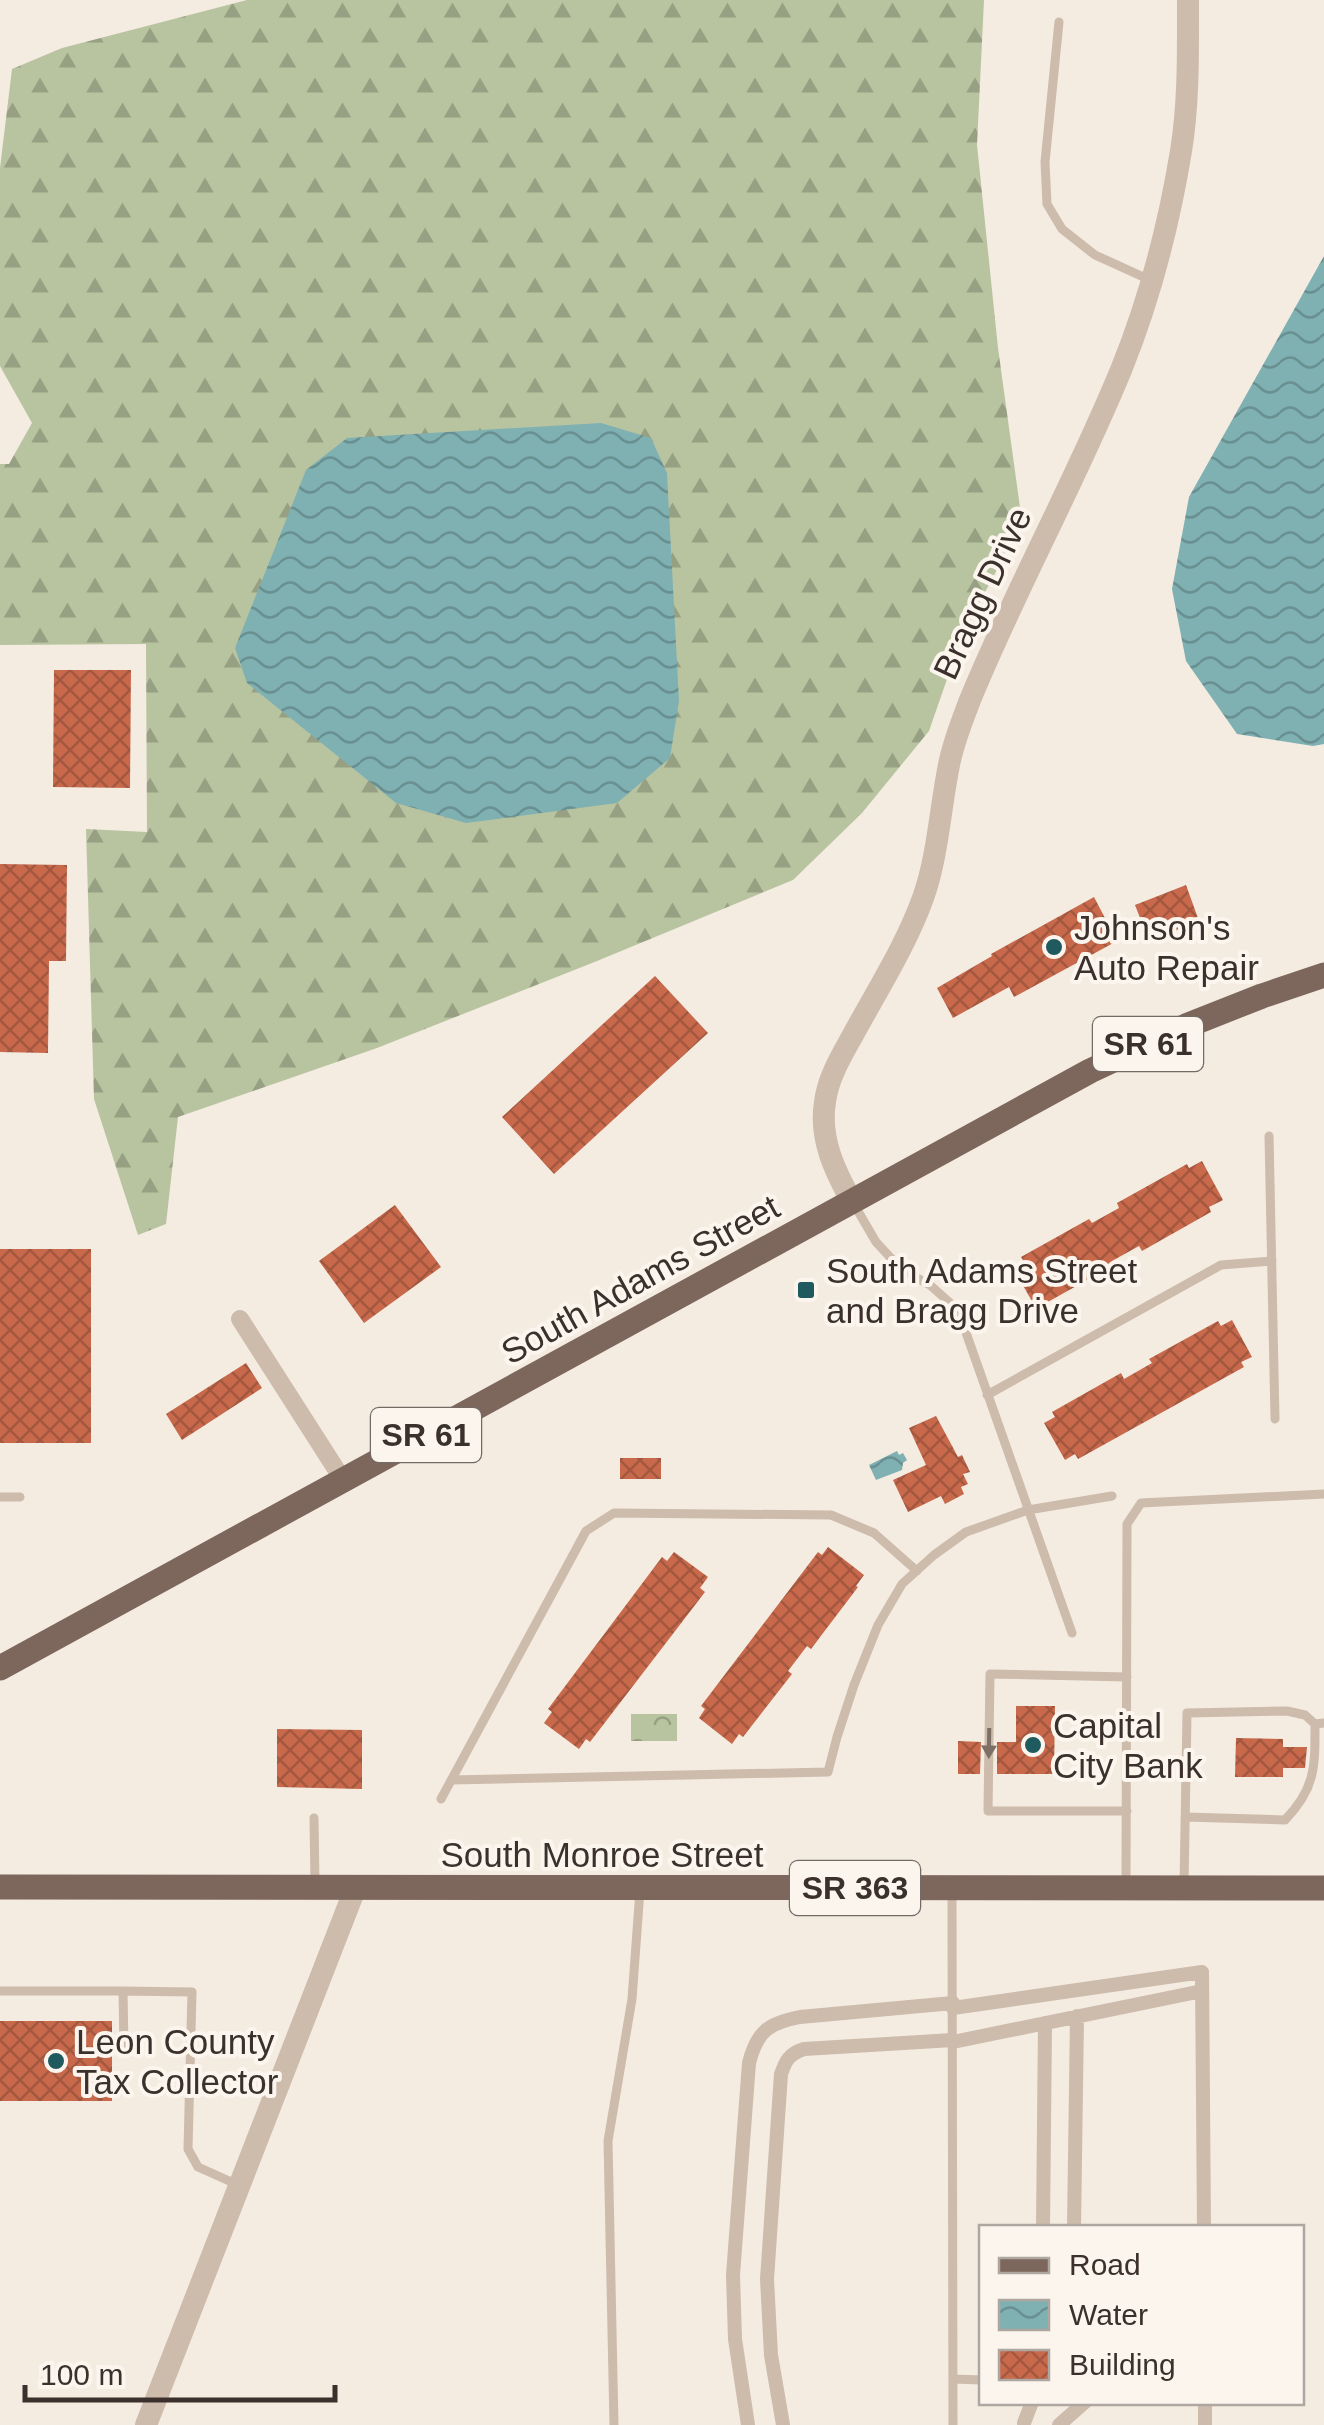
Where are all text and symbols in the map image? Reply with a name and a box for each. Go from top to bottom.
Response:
street label: Bragg Drive [925,501,1039,685]
place label: Johnson's Auto Repair [1074,908,1259,987]
marker: Johnson's Auto Repair [1043,936,1065,958]
road number: SR 61 [1093,1017,1203,1071]
street label: South Adams Street [494,1186,786,1372]
place label: South Adams Street and Bragg Drive [826,1251,1138,1330]
marker: South Adams Street and Bragg Drive [795,1279,817,1301]
road number: SR 61 [371,1408,481,1462]
place label: Capital City Bank [1053,1706,1203,1785]
one-way arrow [980,1727,996,1759]
marker: Capital City Bank [1022,1734,1044,1756]
street label: South Monroe Street [441,1835,764,1874]
road number: SR 363 [790,1861,920,1915]
place label: Leon County Tax Collector [76,2022,279,2101]
marker: Leon County Tax Collector [45,2050,67,2072]
legend [979,2225,1304,2405]
text: Road [1069,2248,1141,2281]
text: Water [1069,2298,1148,2331]
scale bar [25,2340,335,2402]
text: Building [1069,2348,1176,2381]
text: 100 m [40,2358,123,2391]

